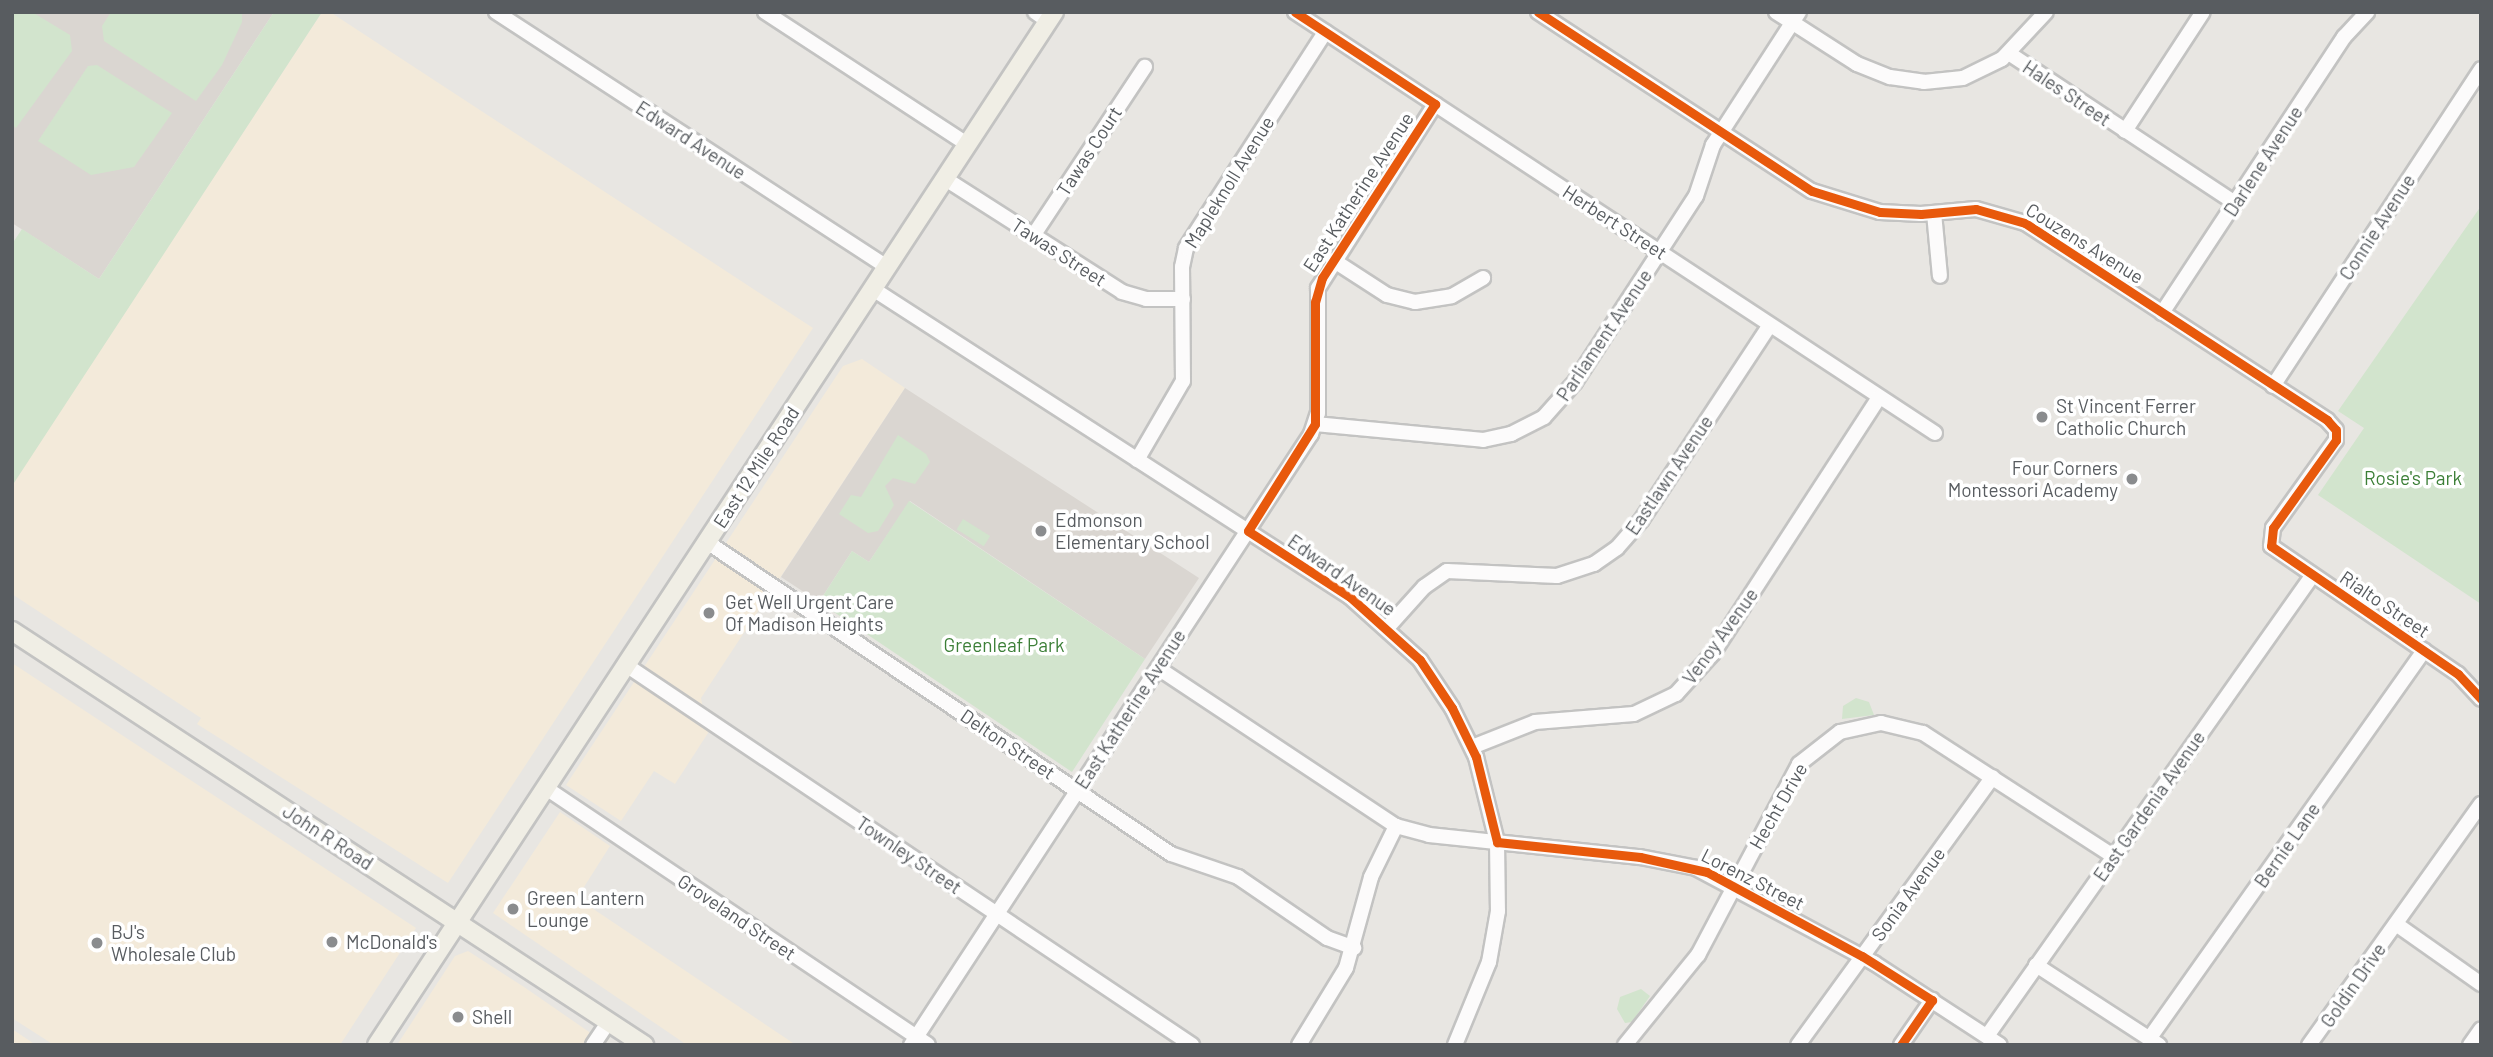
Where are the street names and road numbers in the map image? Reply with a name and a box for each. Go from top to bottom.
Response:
street label: Hales Street [2019,55,2115,131]
street label: Edward Avenue [632,96,750,184]
street label: Darlene Avenue [2219,101,2307,221]
street label: Tawas Court [1052,102,1126,200]
street label: East Katherine Avenue [1298,108,1418,276]
street label: Mapleknoll Avenue [1179,112,1279,252]
street label: Connie Avenue [2334,170,2420,284]
street label: Herbert Street [1559,180,1671,264]
street label: Couzens Avenue [2022,198,2148,288]
street label: Tawas Street [1007,213,1111,291]
street label: Parliament Avenue [1552,265,1656,405]
street label: East 12 Mile Road [708,402,804,532]
street label: Eastlawn Avenue [1621,411,1717,539]
street label: Edward Avenue [1284,529,1400,621]
street label: Rialto Street [2336,566,2434,642]
street label: Venoy Avenue [1677,583,1763,689]
street label: East Katherine Avenue [1070,625,1190,793]
street label: Delton Street [956,704,1060,784]
street label: East Gardenia Avenue [2088,726,2210,886]
street label: Hecht Drive [1744,759,1812,853]
street label: Bernie Lane [2249,798,2325,892]
street label: John R Road [279,799,377,875]
street label: Townley Street [852,811,966,899]
street label: Lorenz Street [1698,843,1808,915]
street label: Sonia Avenue [1866,843,1950,945]
street label: Groveland Street [674,869,800,965]
street label: Goldin Drive [2316,938,2390,1032]

